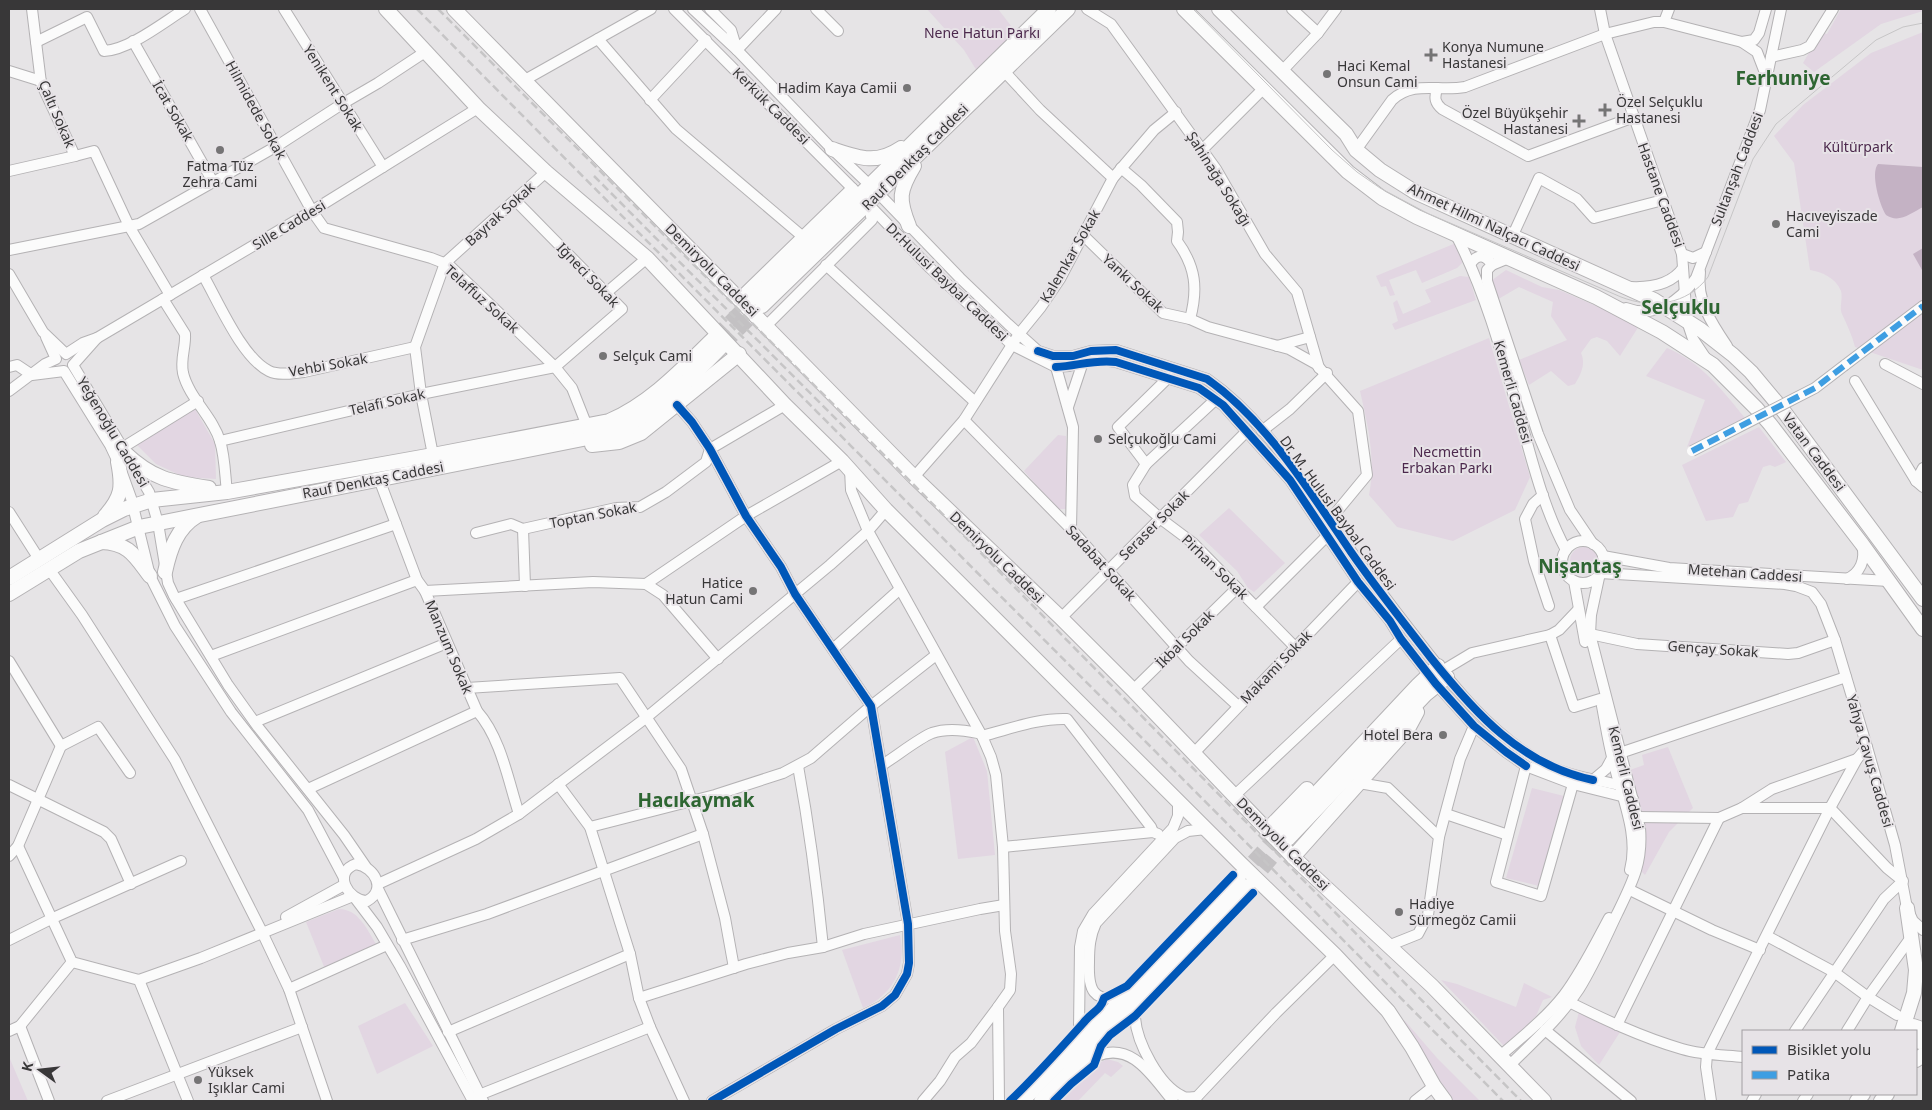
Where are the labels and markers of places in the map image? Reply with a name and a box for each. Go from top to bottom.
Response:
place label: Konya Numune Hastanesi [1442,37,1544,72]
marker: Konya Numune Hastanesi [1424,48,1438,62]
place label: Haci Kemal Onsun Cami [1337,56,1418,91]
marker: Haci Kemal Onsun Cami [1321,68,1333,80]
place label: Hadim Kaya Camii [778,78,897,97]
marker: Hadim Kaya Camii [901,82,913,94]
place label: Özel Selçuklu Hastanesi [1616,92,1703,127]
place label: Özel Büyükşehir Hastanesi [1462,103,1568,138]
marker: Özel Selçuklu Hastanesi [1598,103,1612,117]
marker: Özel Büyükşehir Hastanesi [1572,114,1586,128]
marker: Fatma Tüz Zehra Cami [214,144,226,156]
place label: Fatma Tüz Zehra Cami [183,156,257,191]
place label: Hacıveyiszade Cami [1786,206,1878,241]
marker: Hacıveyiszade Cami [1770,218,1782,230]
place label: Selçuk Cami [613,346,692,365]
marker: Selçuk Cami [597,350,609,362]
place label: Selçukoğlu Cami [1108,429,1216,448]
marker: Selçukoğlu Cami [1092,433,1104,445]
place label: Hatice Hatun Cami [665,573,743,608]
marker: Hatice Hatun Cami [747,585,759,597]
place label: Hotel Bera [1364,725,1433,744]
marker: Hotel Bera [1437,729,1449,741]
place label: Hadiye Sürmegöz Camii [1409,894,1516,929]
marker: Hadiye Sürmegöz Camii [1393,906,1405,918]
place label: Yüksek Işıklar Cami [208,1062,285,1097]
marker: Yüksek Işıklar Cami [192,1074,204,1086]

